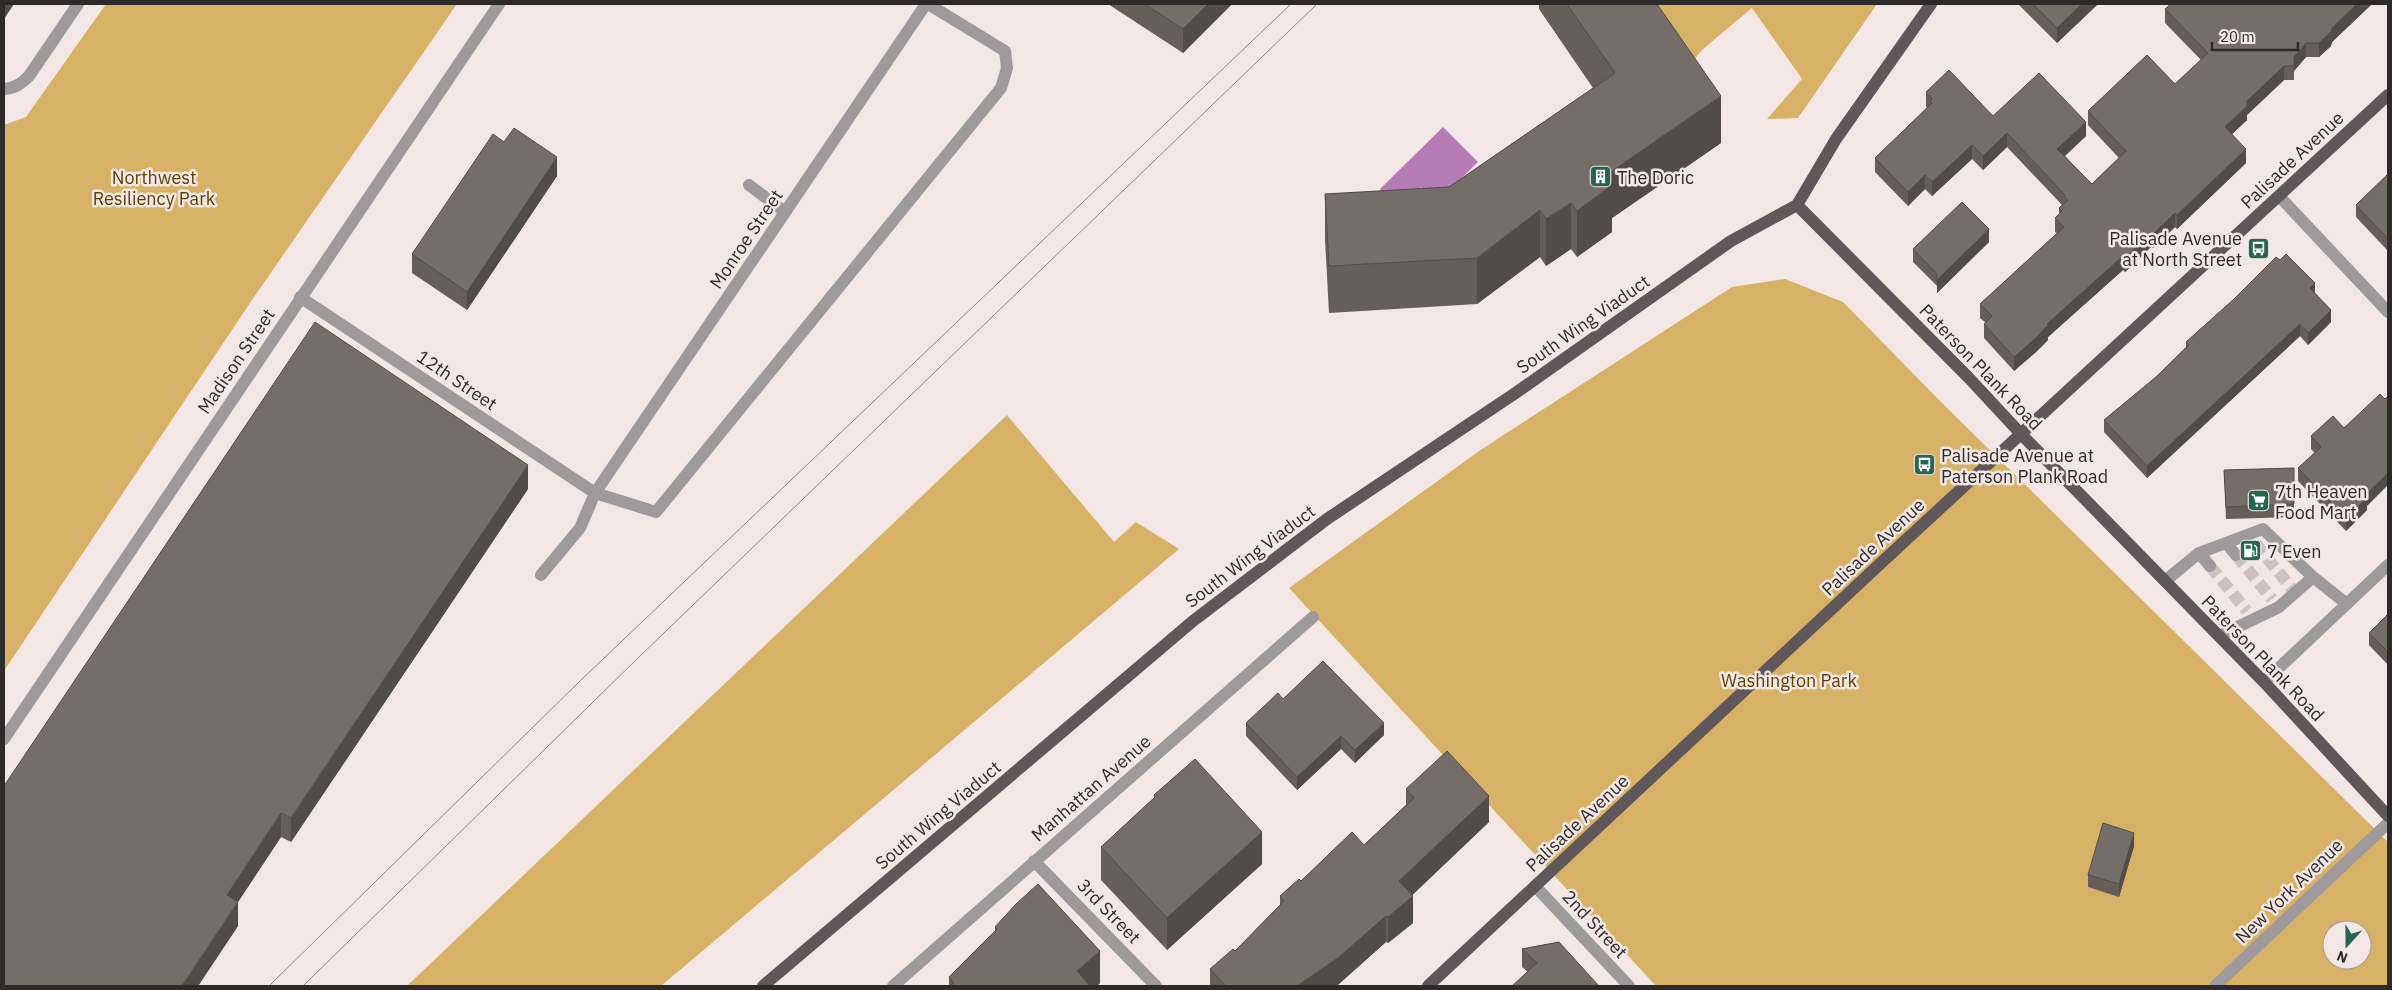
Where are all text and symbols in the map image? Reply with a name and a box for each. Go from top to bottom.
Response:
scale bar [2212,20,2298,52]
text: 20 m [2220,27,2255,46]
street label: Palisade Avenue [2236,106,2348,214]
building icon: The Doric [1589,165,1613,189]
park label: Northwest Resiliency Park [93,166,216,210]
place label: The Doric [1617,166,1694,189]
street label: Monroe Street [704,185,788,293]
place label: Palisade Avenue at North Street [2109,227,2242,271]
bus stop icon: Palisade Avenue at North Street [2246,236,2270,260]
street label: South Wing Viaduct [1512,270,1654,378]
street label: Paterson Plank Road [1915,299,2047,435]
street label: Madison Street [192,304,280,418]
street label: 12th Street [413,345,501,415]
place label: Palisade Avenue at Paterson Plank Road [1941,444,2108,488]
bus stop icon: Palisade Avenue at Paterson Plank Road [1913,453,1937,477]
place label: 7th Heaven Food Mart [2275,480,2367,524]
supermarket icon: 7th Heaven Food Mart [2247,489,2271,513]
street label: Palisade Avenue [1817,493,1929,601]
street label: South Wing Viaduct [1180,500,1320,612]
fuel station icon: 7 Even [2239,539,2263,563]
place label: 7 Even [2267,540,2321,563]
street label: Paterson Plank Road [2197,590,2329,726]
park label: Washington Park [1721,669,1857,692]
street label: Manhattan Avenue [1026,730,1156,846]
street label: South Wing Viaduct [870,756,1006,874]
street label: Palisade Avenue [1521,769,1633,877]
street label: New York Avenue [2230,834,2348,948]
street label: 3rd Street [1072,874,1146,948]
street label: 2nd Street [1558,885,1632,963]
north arrow [2322,920,2372,970]
text: N [2334,947,2350,967]

